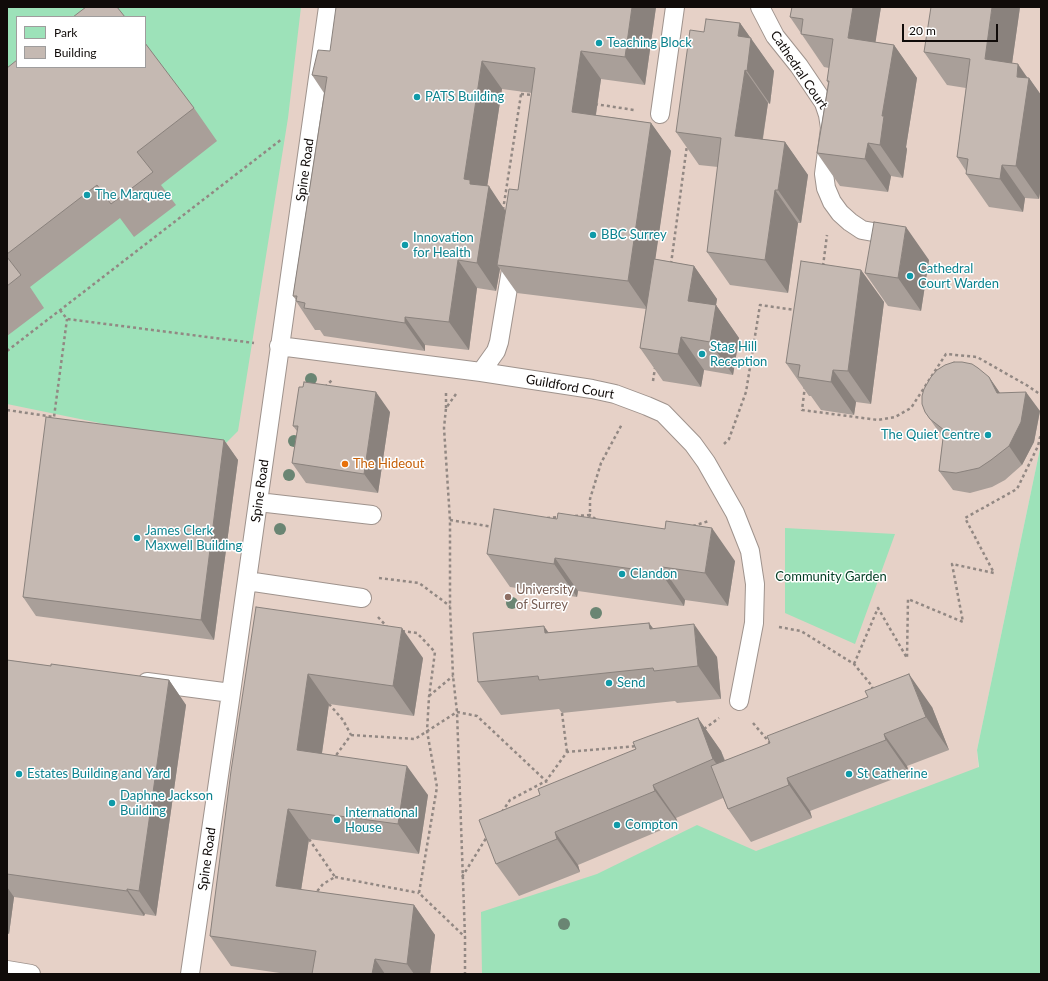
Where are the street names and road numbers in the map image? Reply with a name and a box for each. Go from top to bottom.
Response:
street label: Cathedral Court [767,28,831,112]
street label: Spine Road [293,137,317,203]
street label: Guildford Court [525,372,615,402]
street label: Spine Road [248,458,272,524]
street label: Spine Road [195,826,219,892]

